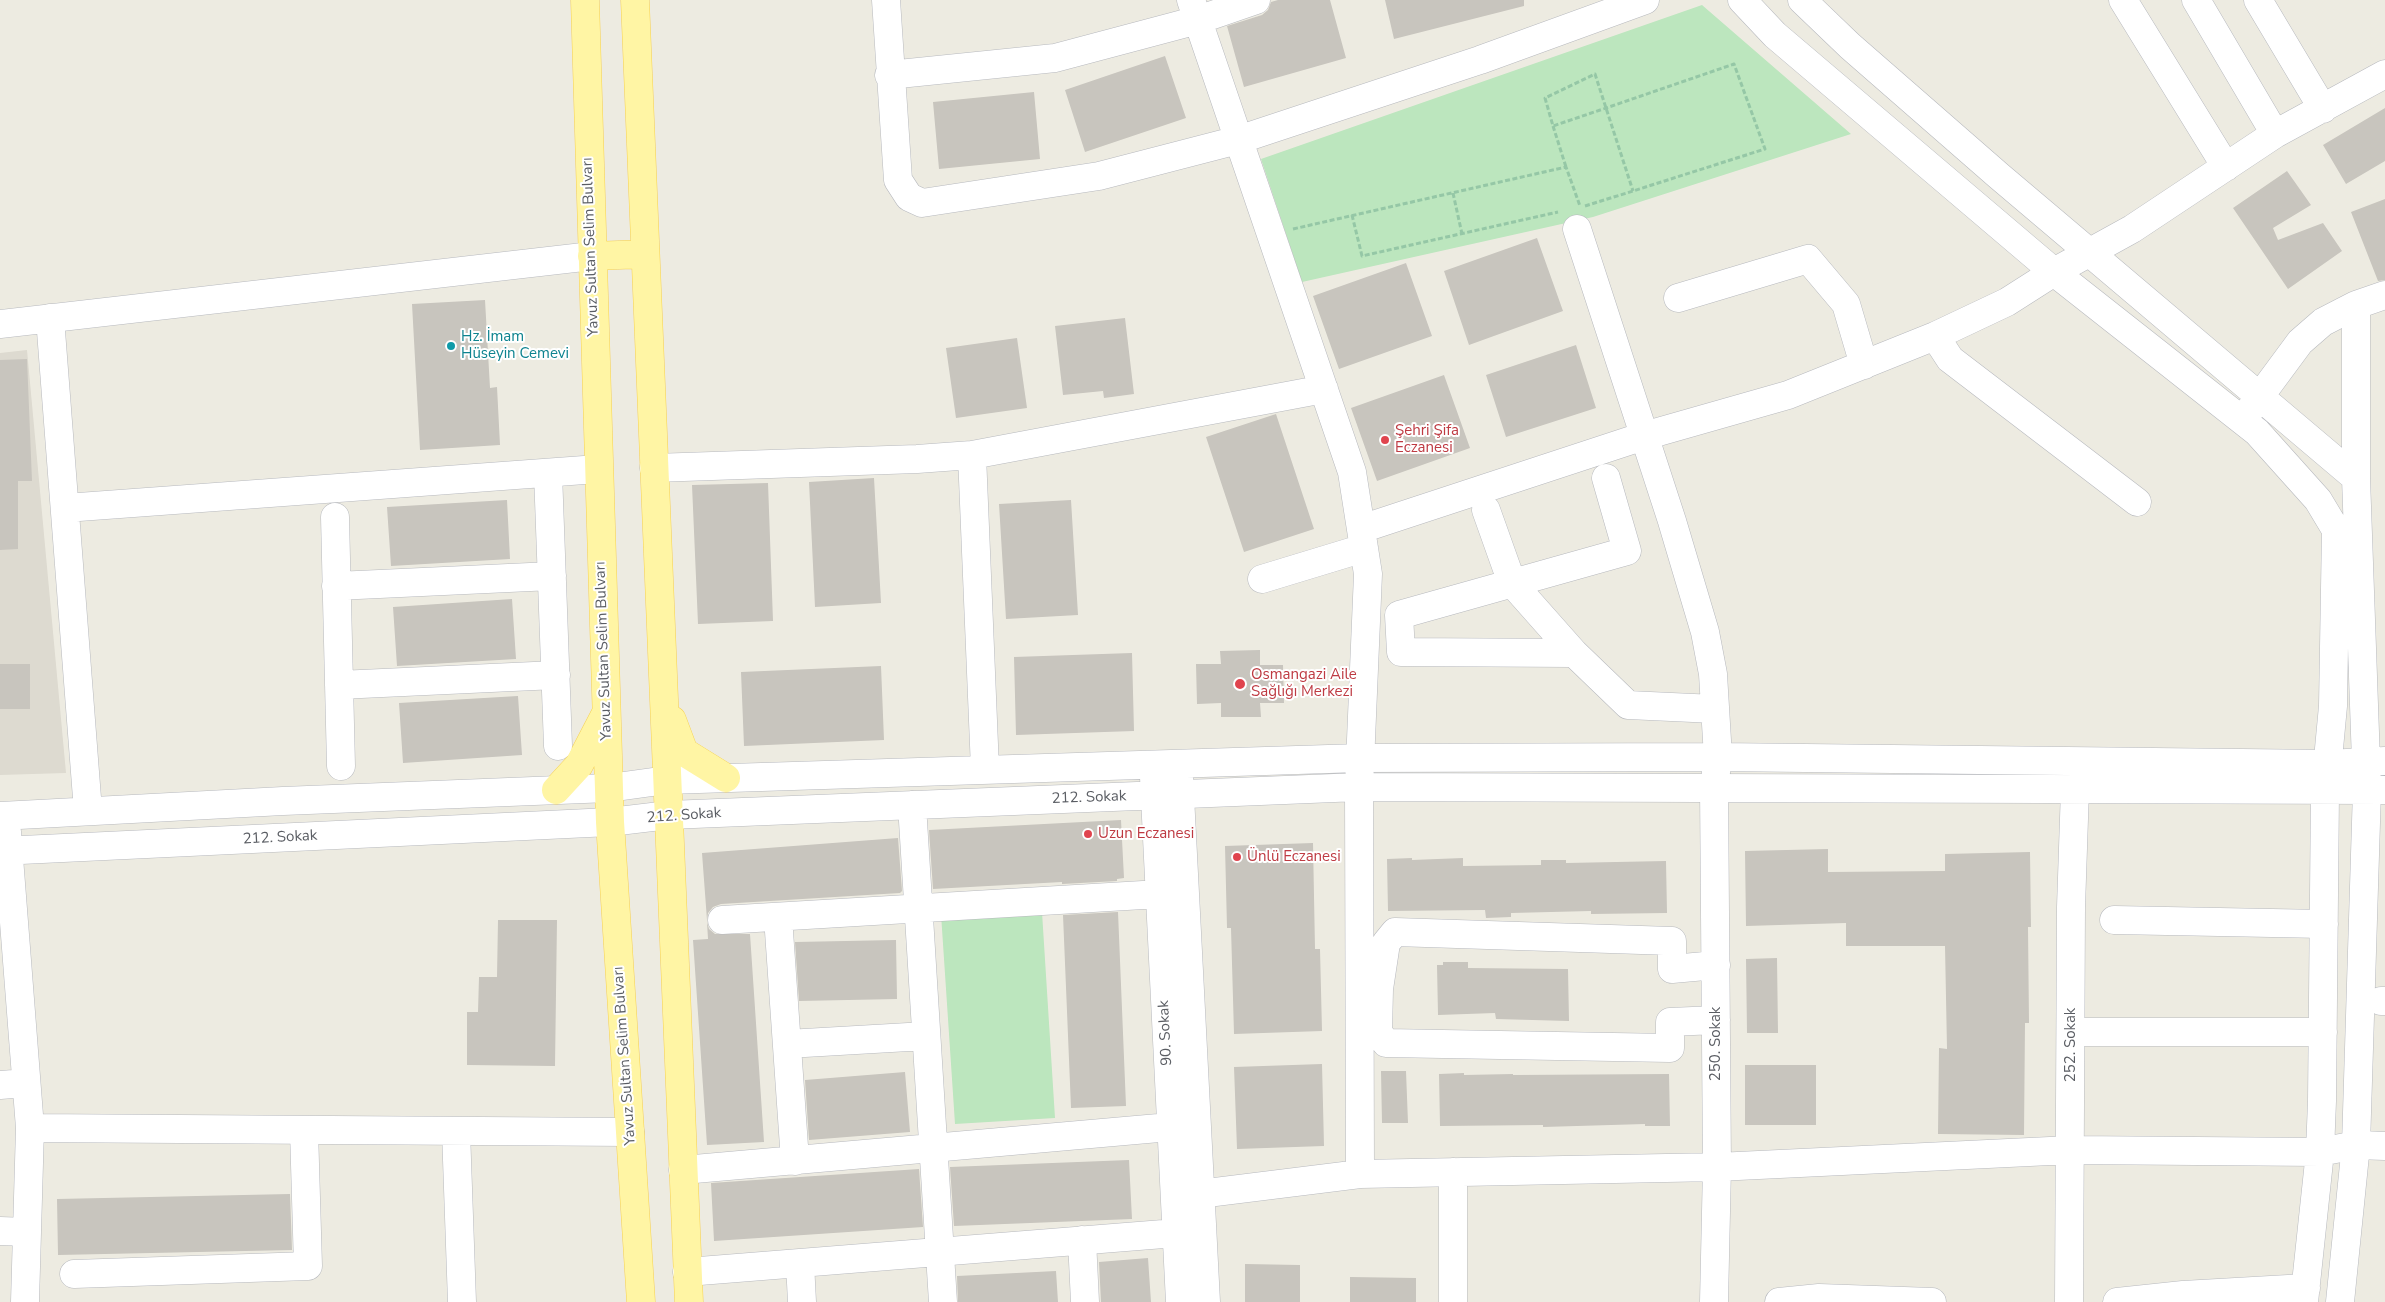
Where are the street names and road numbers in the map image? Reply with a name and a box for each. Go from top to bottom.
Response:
street label: Yavuz Sultan Selim Bulvarı [579,157,603,337]
street label: Yavuz Sultan Selim Bulvarı [592,561,616,741]
street label: 212. Sokak [1051,788,1127,808]
street label: 212. Sokak [646,804,722,828]
street label: 212. Sokak [242,827,318,849]
street label: Yavuz Sultan Selim Bulvarı [610,966,640,1146]
street label: 90. Sokak [1155,1000,1177,1066]
street label: 250. Sokak [1707,1007,1725,1081]
street label: 252. Sokak [2062,1008,2080,1082]

